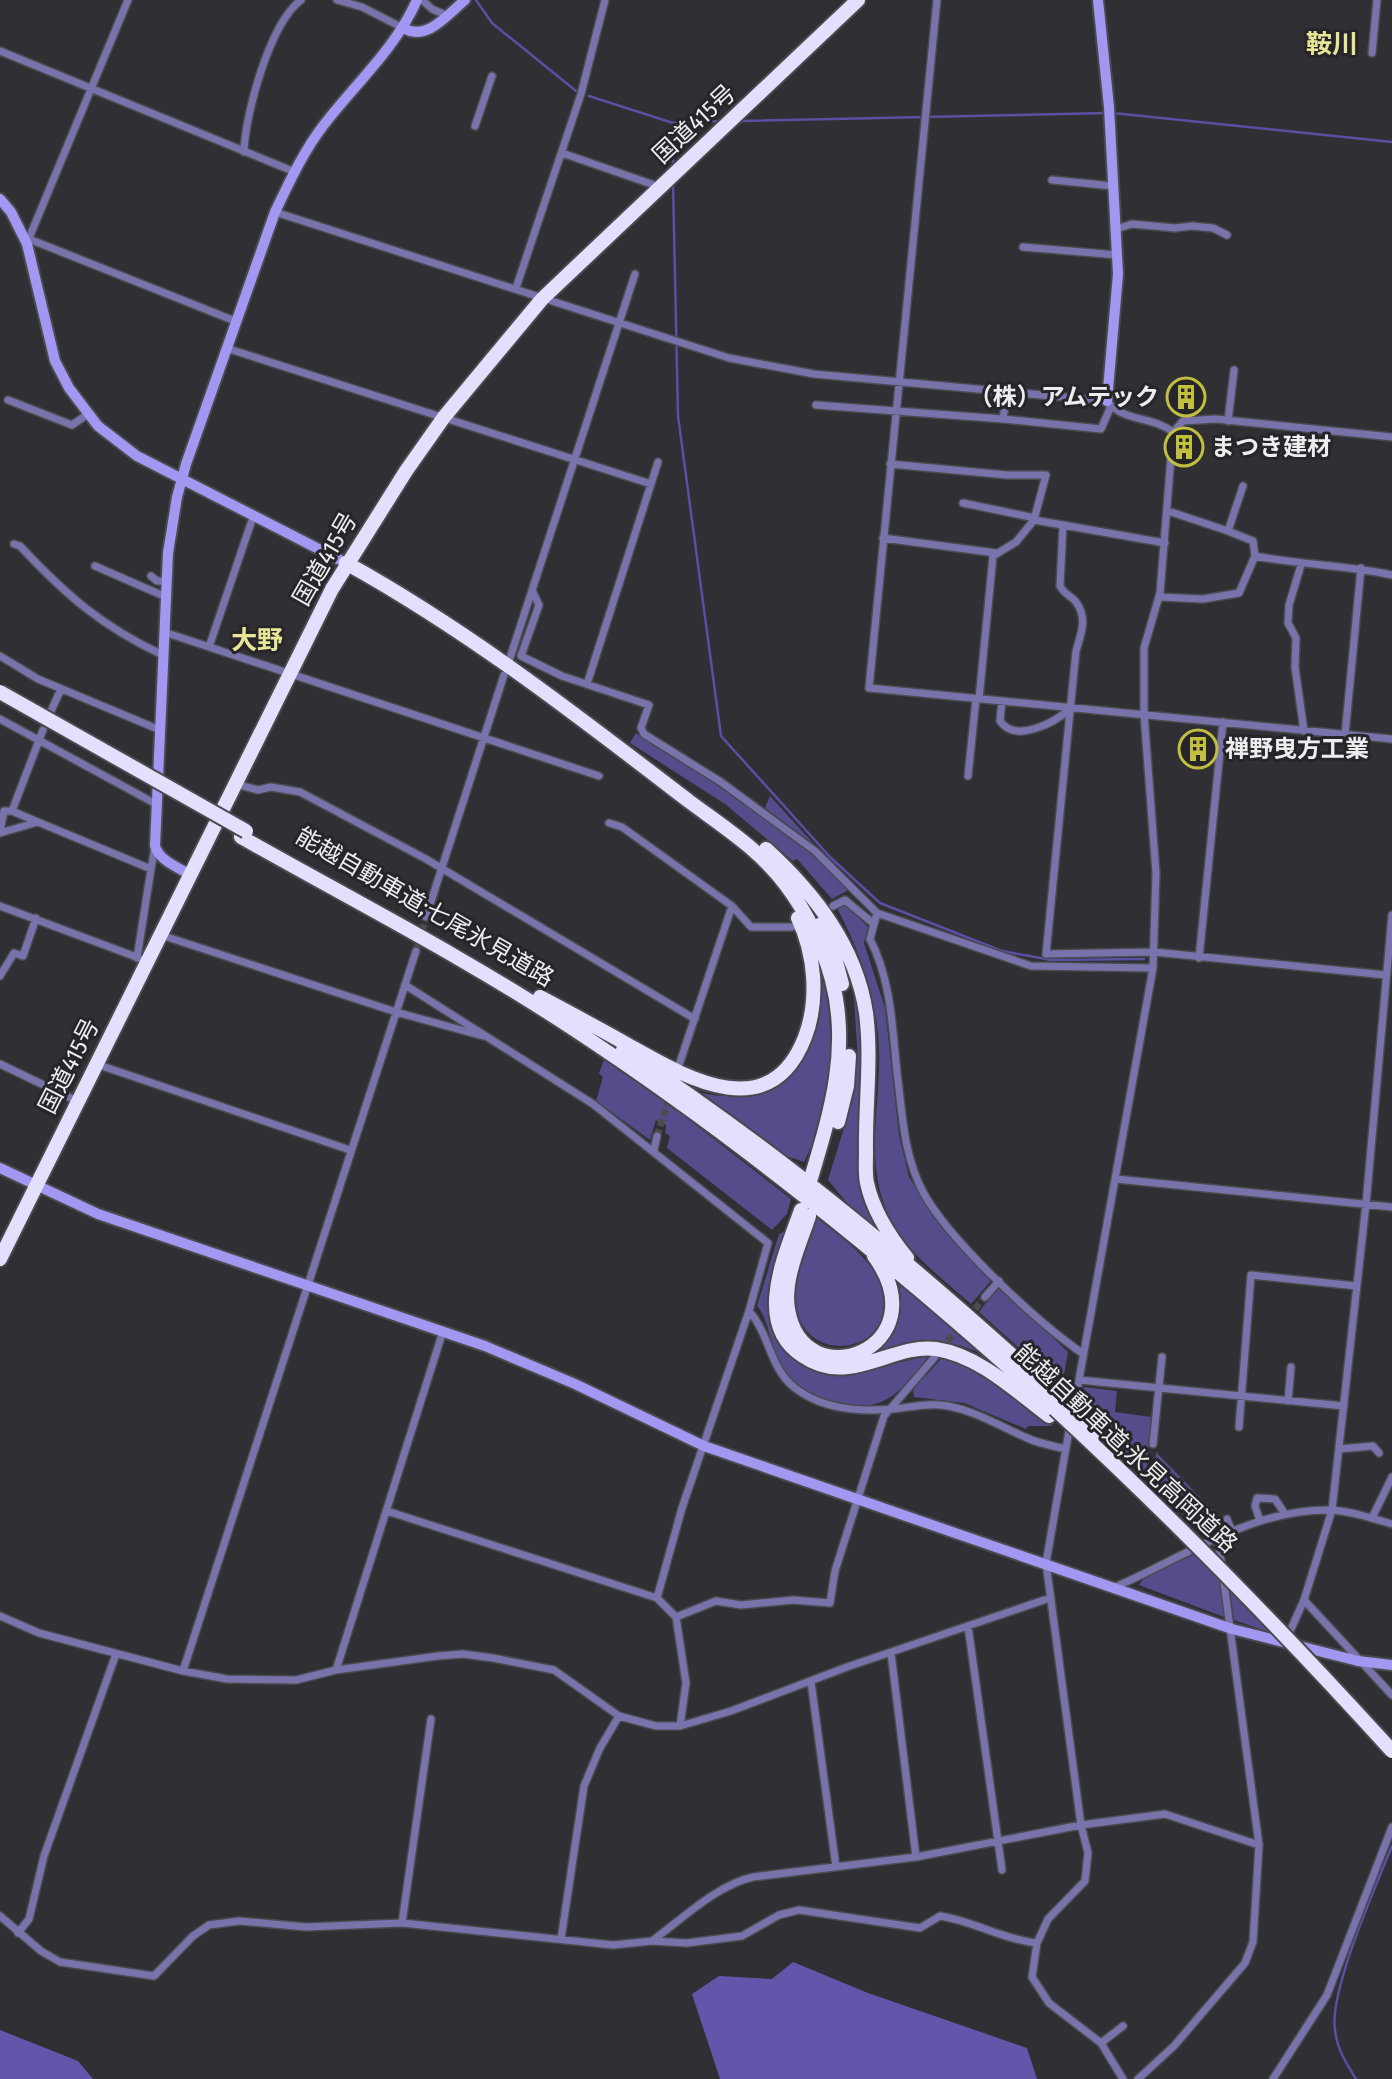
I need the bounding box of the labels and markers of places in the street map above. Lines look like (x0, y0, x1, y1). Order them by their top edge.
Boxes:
building icon: （株）アムテック (1165, 376, 1207, 418)
place label: （株）アムテック (969, 383, 1159, 411)
building icon: まつき建材 (1163, 426, 1205, 468)
place label: まつき建材 (1211, 433, 1331, 461)
building icon: 禅野曳方工業 (1177, 728, 1219, 770)
place label: 禅野曳方工業 (1225, 735, 1369, 763)

